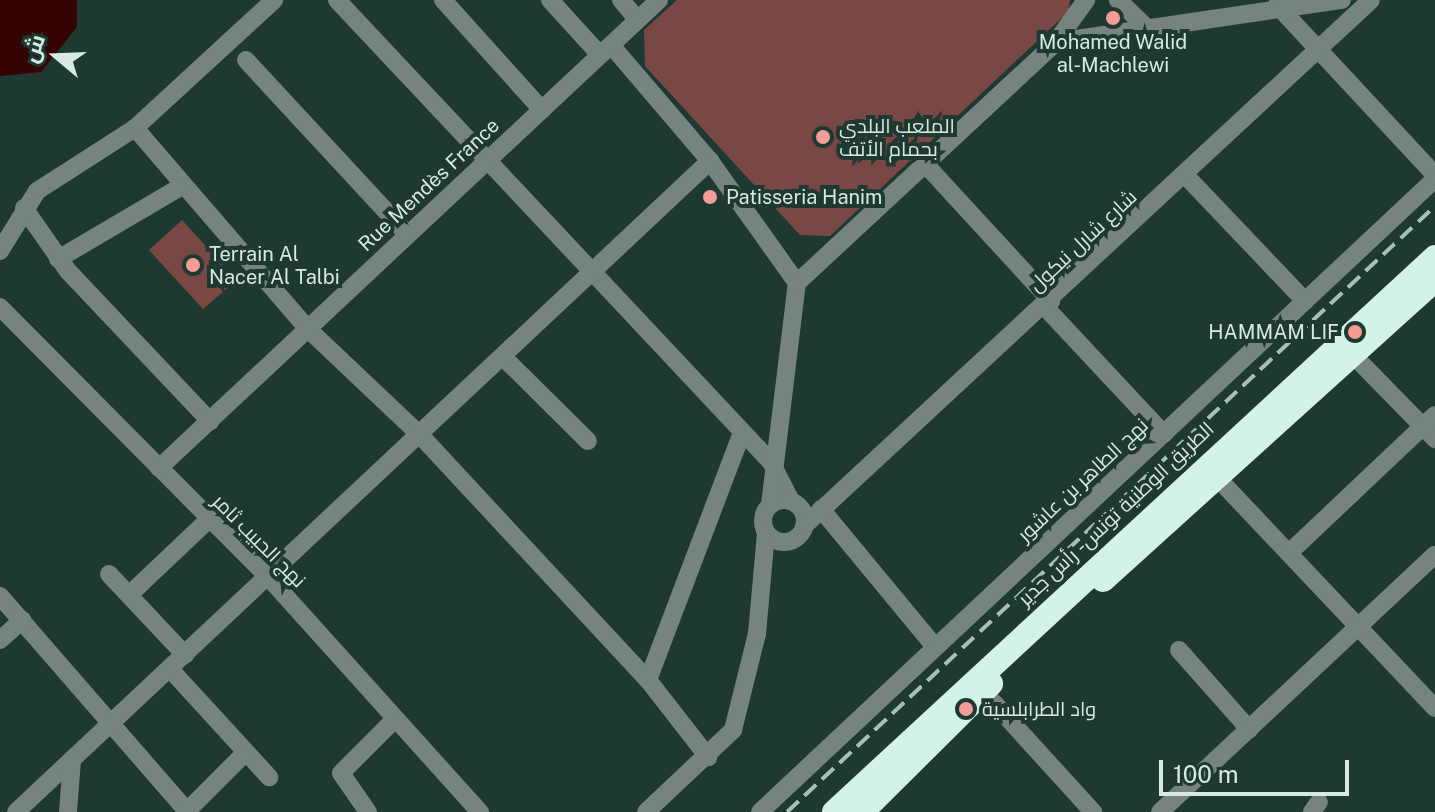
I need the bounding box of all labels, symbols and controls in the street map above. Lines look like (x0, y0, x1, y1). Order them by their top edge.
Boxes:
marker: Mohamed Walid al-Machlewi (1104, 9, 1122, 27)
north arrow (16, 16, 96, 96)
place label: Mohamed Walid al-Machlewi (1039, 30, 1187, 77)
text: ش (16, 31, 50, 66)
street label: Rue Mendès France (354, 114, 504, 256)
place label: الملعب البلدي بحمام الأتف (839, 114, 955, 161)
marker: الملعب البلدي بحمام الأتف (814, 128, 832, 146)
place label: Patisseria Hanim (726, 185, 882, 209)
street label: شارع شارل نيكول (1024, 185, 1142, 297)
marker: Patisseria Hanim (701, 188, 719, 206)
place label: Terrain Al Nacer Al Talbi (209, 242, 340, 289)
marker: Terrain Al Nacer Al Talbi (184, 256, 202, 274)
place label: HAMMAM LIF (1208, 320, 1339, 344)
marker: HAMMAM LIF (1346, 323, 1364, 341)
street label: نهج الطاهر بن عاشور (1013, 413, 1153, 547)
street label: الطريق الوطنية تونس - رأس جدير (1011, 415, 1221, 613)
street label: نهج الحبيب ثامر (207, 489, 311, 593)
place label: واد الطرابلسية (982, 697, 1096, 721)
marker: واد الطرابلسية (957, 700, 975, 718)
scale bar (1163, 744, 1353, 794)
text: 100 m (1173, 760, 1239, 788)

